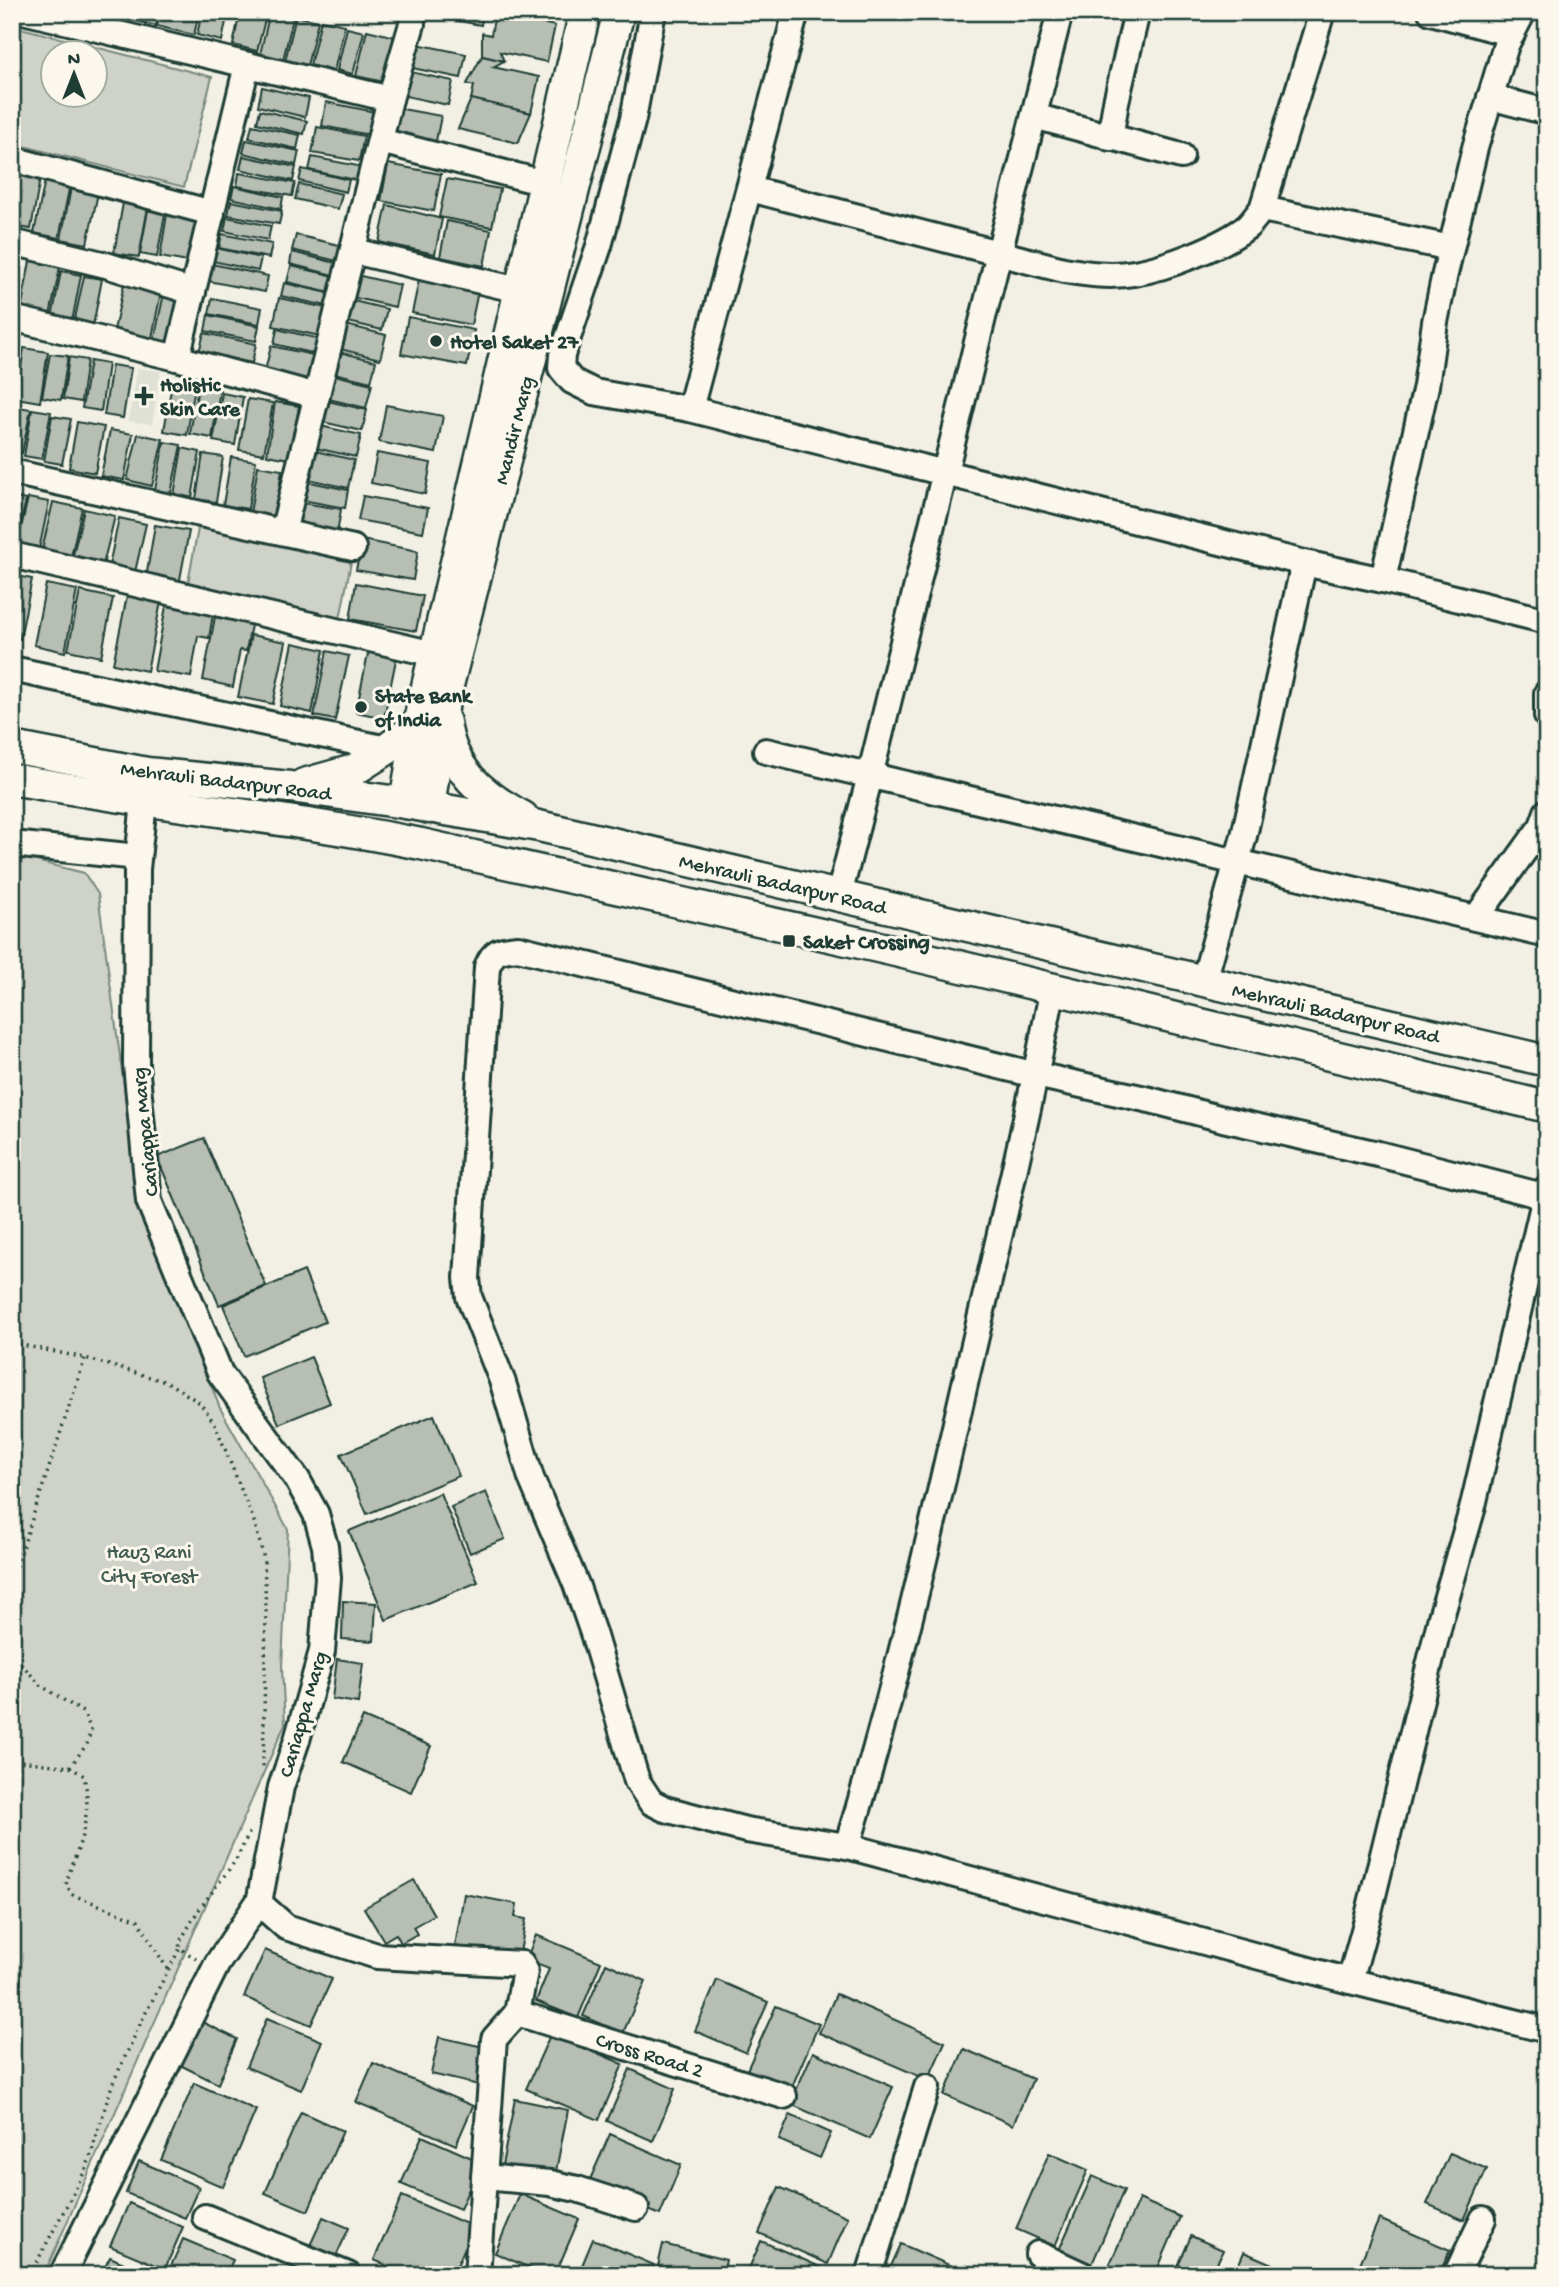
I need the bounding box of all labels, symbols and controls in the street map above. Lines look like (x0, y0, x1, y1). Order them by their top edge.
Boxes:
north arrow (38, 38, 108, 108)
text: N (68, 49, 80, 72)
place label: Hotel Saket 27 (450, 332, 579, 357)
marker: Hotel Saket 27 (428, 333, 444, 349)
street label: Mandir Marg (491, 374, 542, 488)
place label: Holistic Skin Care (160, 375, 241, 424)
marker: Holistic Skin Care (134, 386, 154, 406)
place label: State Bank of India (374, 686, 474, 735)
marker: State Bank of India (353, 699, 369, 715)
street label: Mehrauli Badarpur Road (119, 758, 334, 809)
street label: Mehrauli Badarpur Road (676, 850, 890, 923)
place label: Saket Crossing (803, 932, 930, 957)
marker: Saket Crossing (781, 933, 797, 949)
street label: Mehrauli Badarpur Road (1229, 979, 1443, 1052)
street label: Cariappa Marg (128, 1066, 167, 1197)
park label: Hauz Rani City Forest (101, 1542, 199, 1591)
street label: Cariappa Marg (275, 1649, 335, 1781)
street label: Cross Road 2 (592, 2029, 706, 2086)

